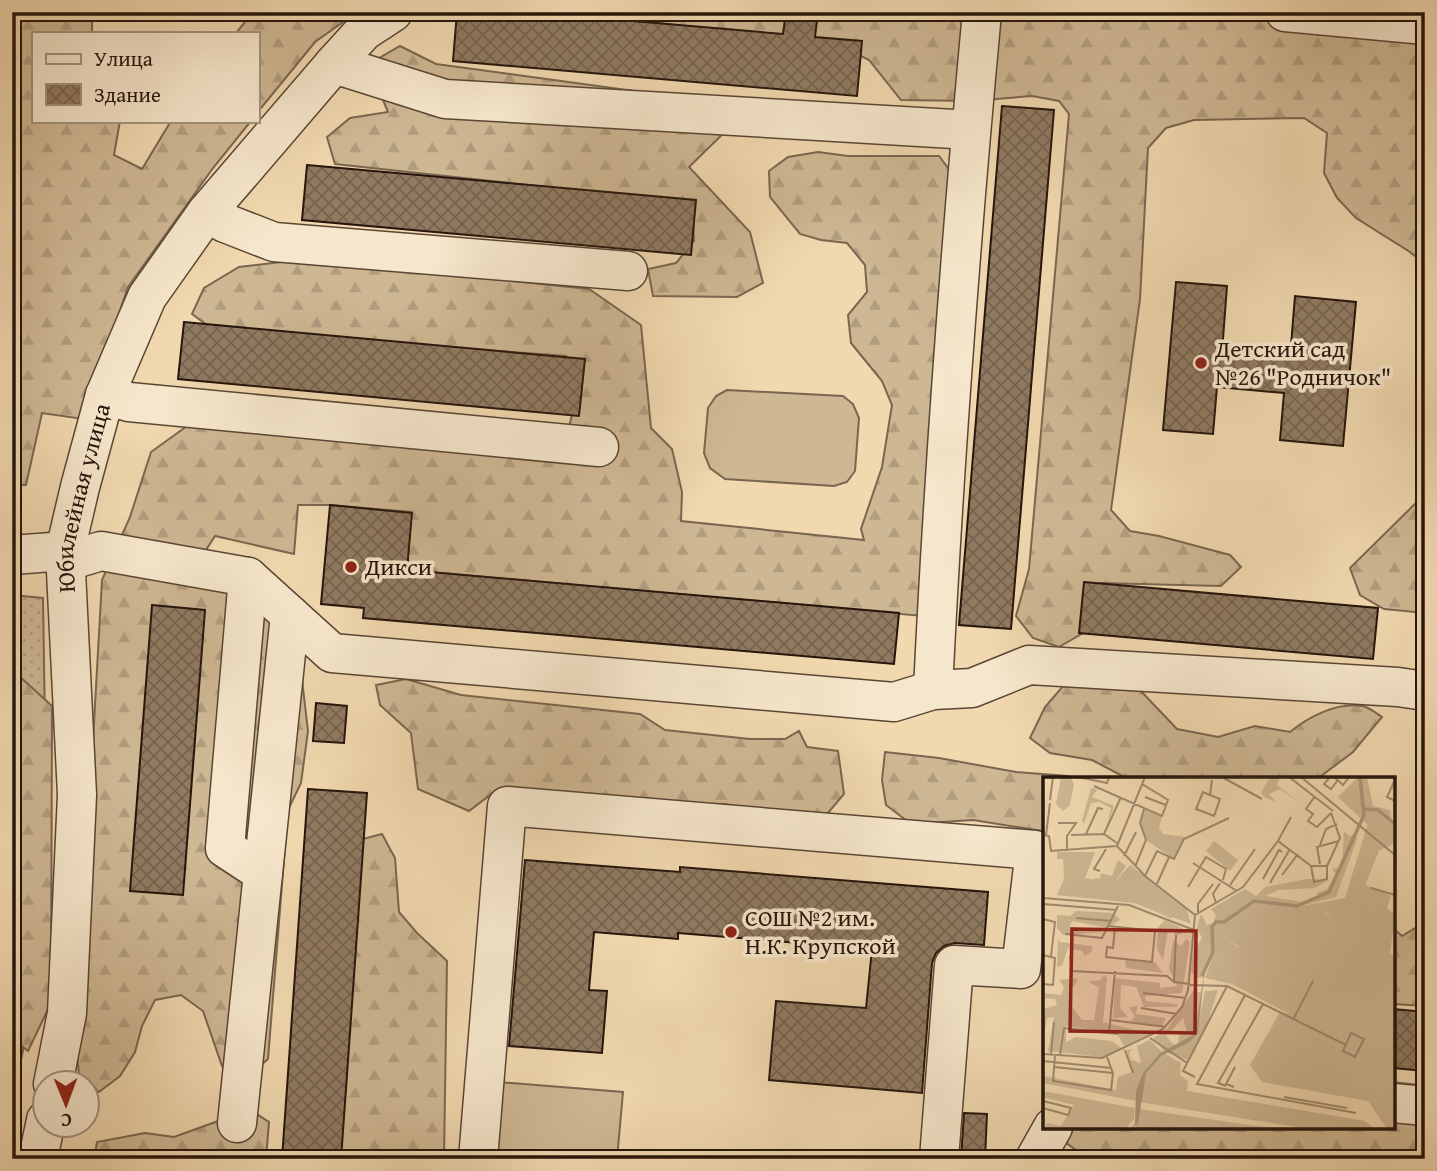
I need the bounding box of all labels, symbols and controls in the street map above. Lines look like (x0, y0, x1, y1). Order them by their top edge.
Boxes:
legend (32, 32, 259, 122)
text: Улица (94, 43, 153, 74)
text: Здание (94, 79, 161, 110)
place label: Детский сад №26 "Родничок" (1214, 331, 1391, 394)
marker: Детский сад №26 "Родничок" (1193, 355, 1209, 371)
street label: Юбилейная улица (47, 399, 119, 593)
place label: Дикси (364, 549, 432, 584)
marker: Дикси (343, 559, 359, 575)
inset map (1043, 777, 1395, 1129)
place label: СОШ №2 им. Н.К. Крупской (745, 900, 896, 963)
marker: СОШ №2 им. Н.К. Крупской (723, 924, 739, 940)
north arrow (32, 1070, 102, 1140)
text: С (60, 1107, 72, 1135)

